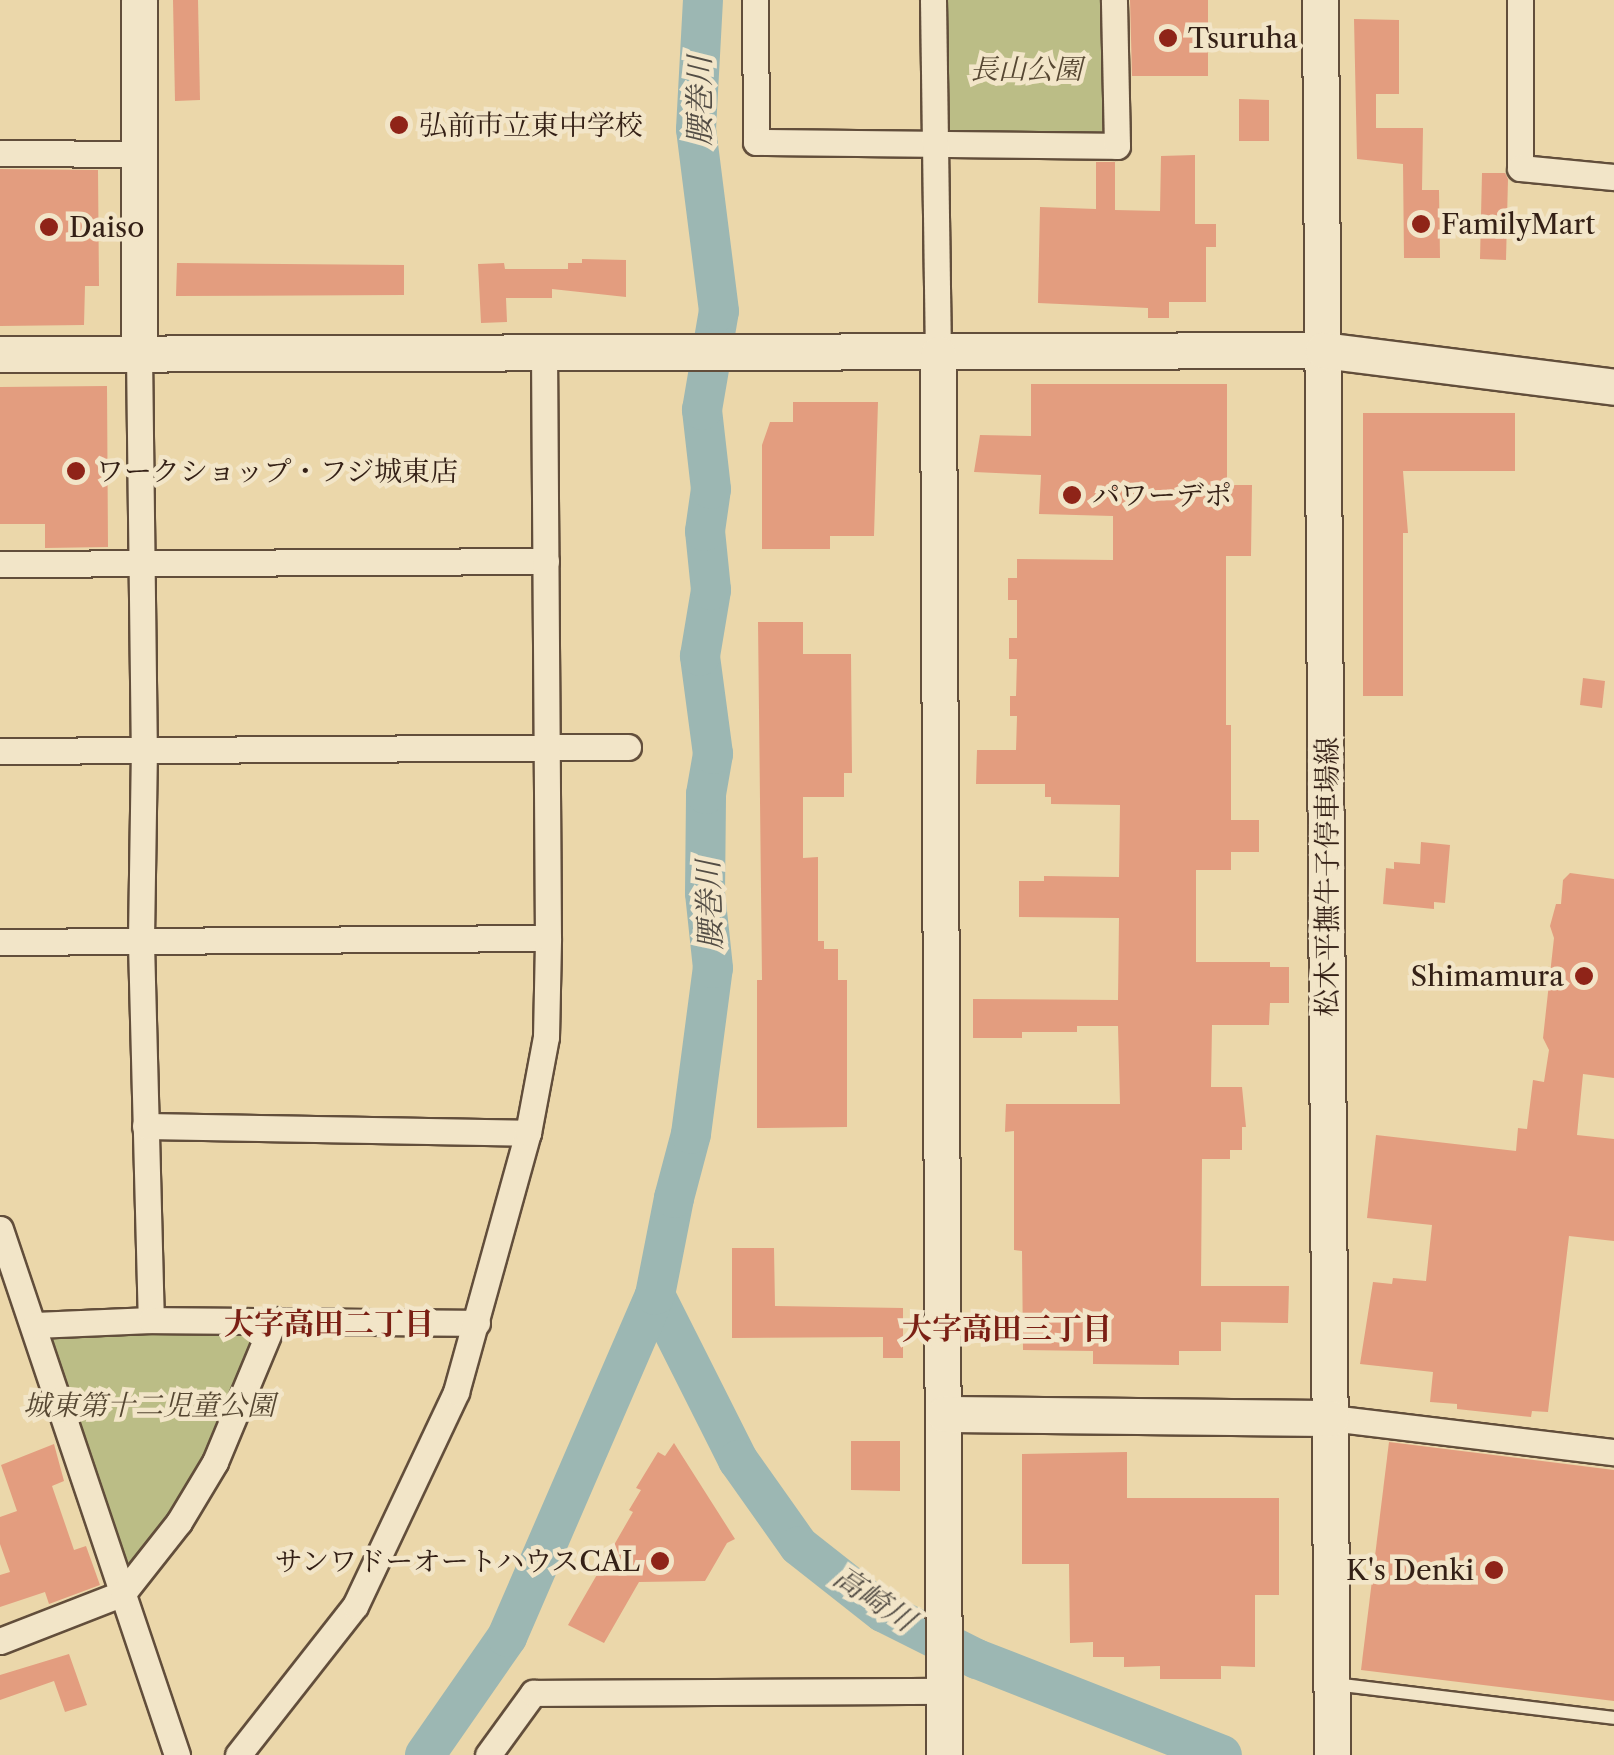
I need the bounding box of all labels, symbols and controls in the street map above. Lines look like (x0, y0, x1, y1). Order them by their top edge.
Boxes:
place label: Tsuruha (1188, 21, 1298, 55)
marker: Tsuruha (1157, 27, 1179, 49)
park label: 長山公園 (970, 52, 1082, 86)
water label: 腰巻川 (682, 56, 718, 146)
place label: 弘前市立東中学校 (419, 108, 643, 142)
marker: 弘前市立東中学校 (388, 114, 410, 136)
place label: FamilyMart (1441, 207, 1595, 241)
place label: Daiso (69, 210, 144, 244)
marker: FamilyMart (1410, 213, 1432, 235)
marker: Daiso (38, 216, 60, 238)
place label: ワークショップ・フジ城東店 (96, 454, 460, 488)
marker: ワークショップ・フジ城東店 (65, 460, 87, 482)
place label: パワーデポ (1092, 478, 1232, 512)
marker: パワーデポ (1061, 484, 1083, 506)
street label: 松木平撫牛子停車場線 (1310, 737, 1344, 1017)
water label: 腰巻川 (690, 859, 730, 951)
place label: Shimamura (1411, 959, 1564, 993)
marker: Shimamura (1573, 965, 1595, 987)
district label: 大字高田二丁目 (224, 1306, 434, 1342)
district label: 大字高田三丁目 (902, 1311, 1112, 1347)
park label: 城東第十二児童公園 (23, 1388, 275, 1422)
place label: サンワドーオートハウスCAL (271, 1544, 640, 1578)
marker: サンワドーオートハウスCAL (649, 1550, 671, 1572)
place label: K's Denki (1346, 1553, 1474, 1587)
water label: 高崎川 (827, 1559, 921, 1639)
marker: K's Denki (1483, 1559, 1505, 1581)

